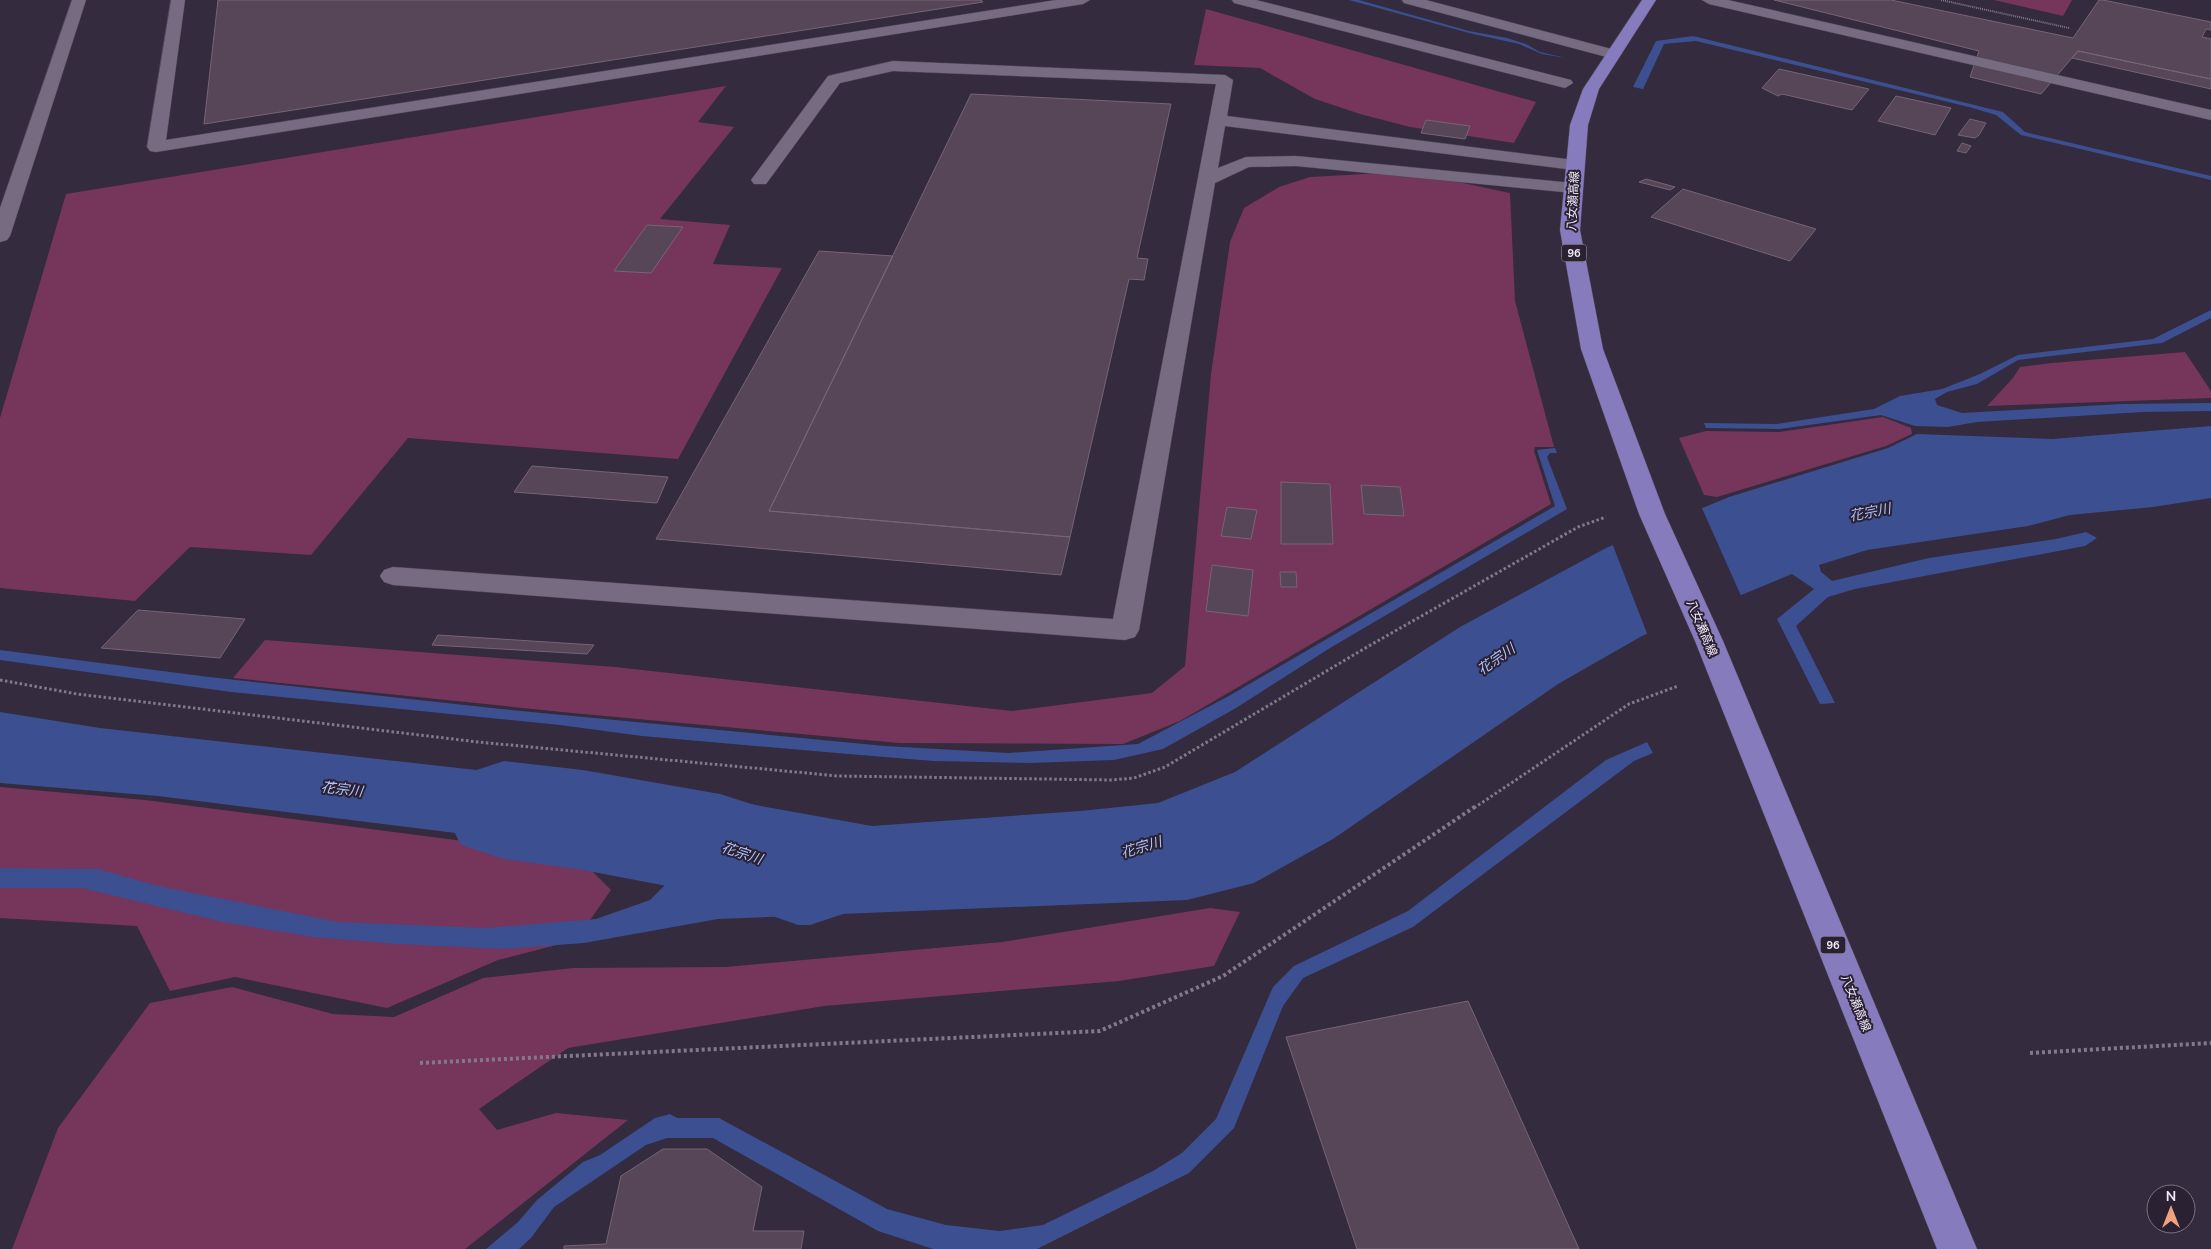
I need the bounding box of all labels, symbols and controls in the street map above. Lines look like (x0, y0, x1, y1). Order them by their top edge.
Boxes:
street label: 八女瀬高線 (1563, 171, 1583, 231)
road number: 96 (1562, 244, 1586, 262)
water label: 花宗川 (1848, 499, 1894, 526)
street label: 八女瀬高線 (1683, 597, 1721, 659)
water label: 花宗川 (1474, 638, 1521, 679)
water label: 花宗川 (320, 778, 366, 802)
water label: 花宗川 (1118, 832, 1166, 863)
water label: 花宗川 (719, 838, 767, 870)
road number: 96 (1820, 936, 1846, 954)
street label: 八女瀬高線 (1837, 972, 1875, 1034)
north arrow (2146, 1184, 2196, 1234)
text: N (2166, 1187, 2176, 1206)

